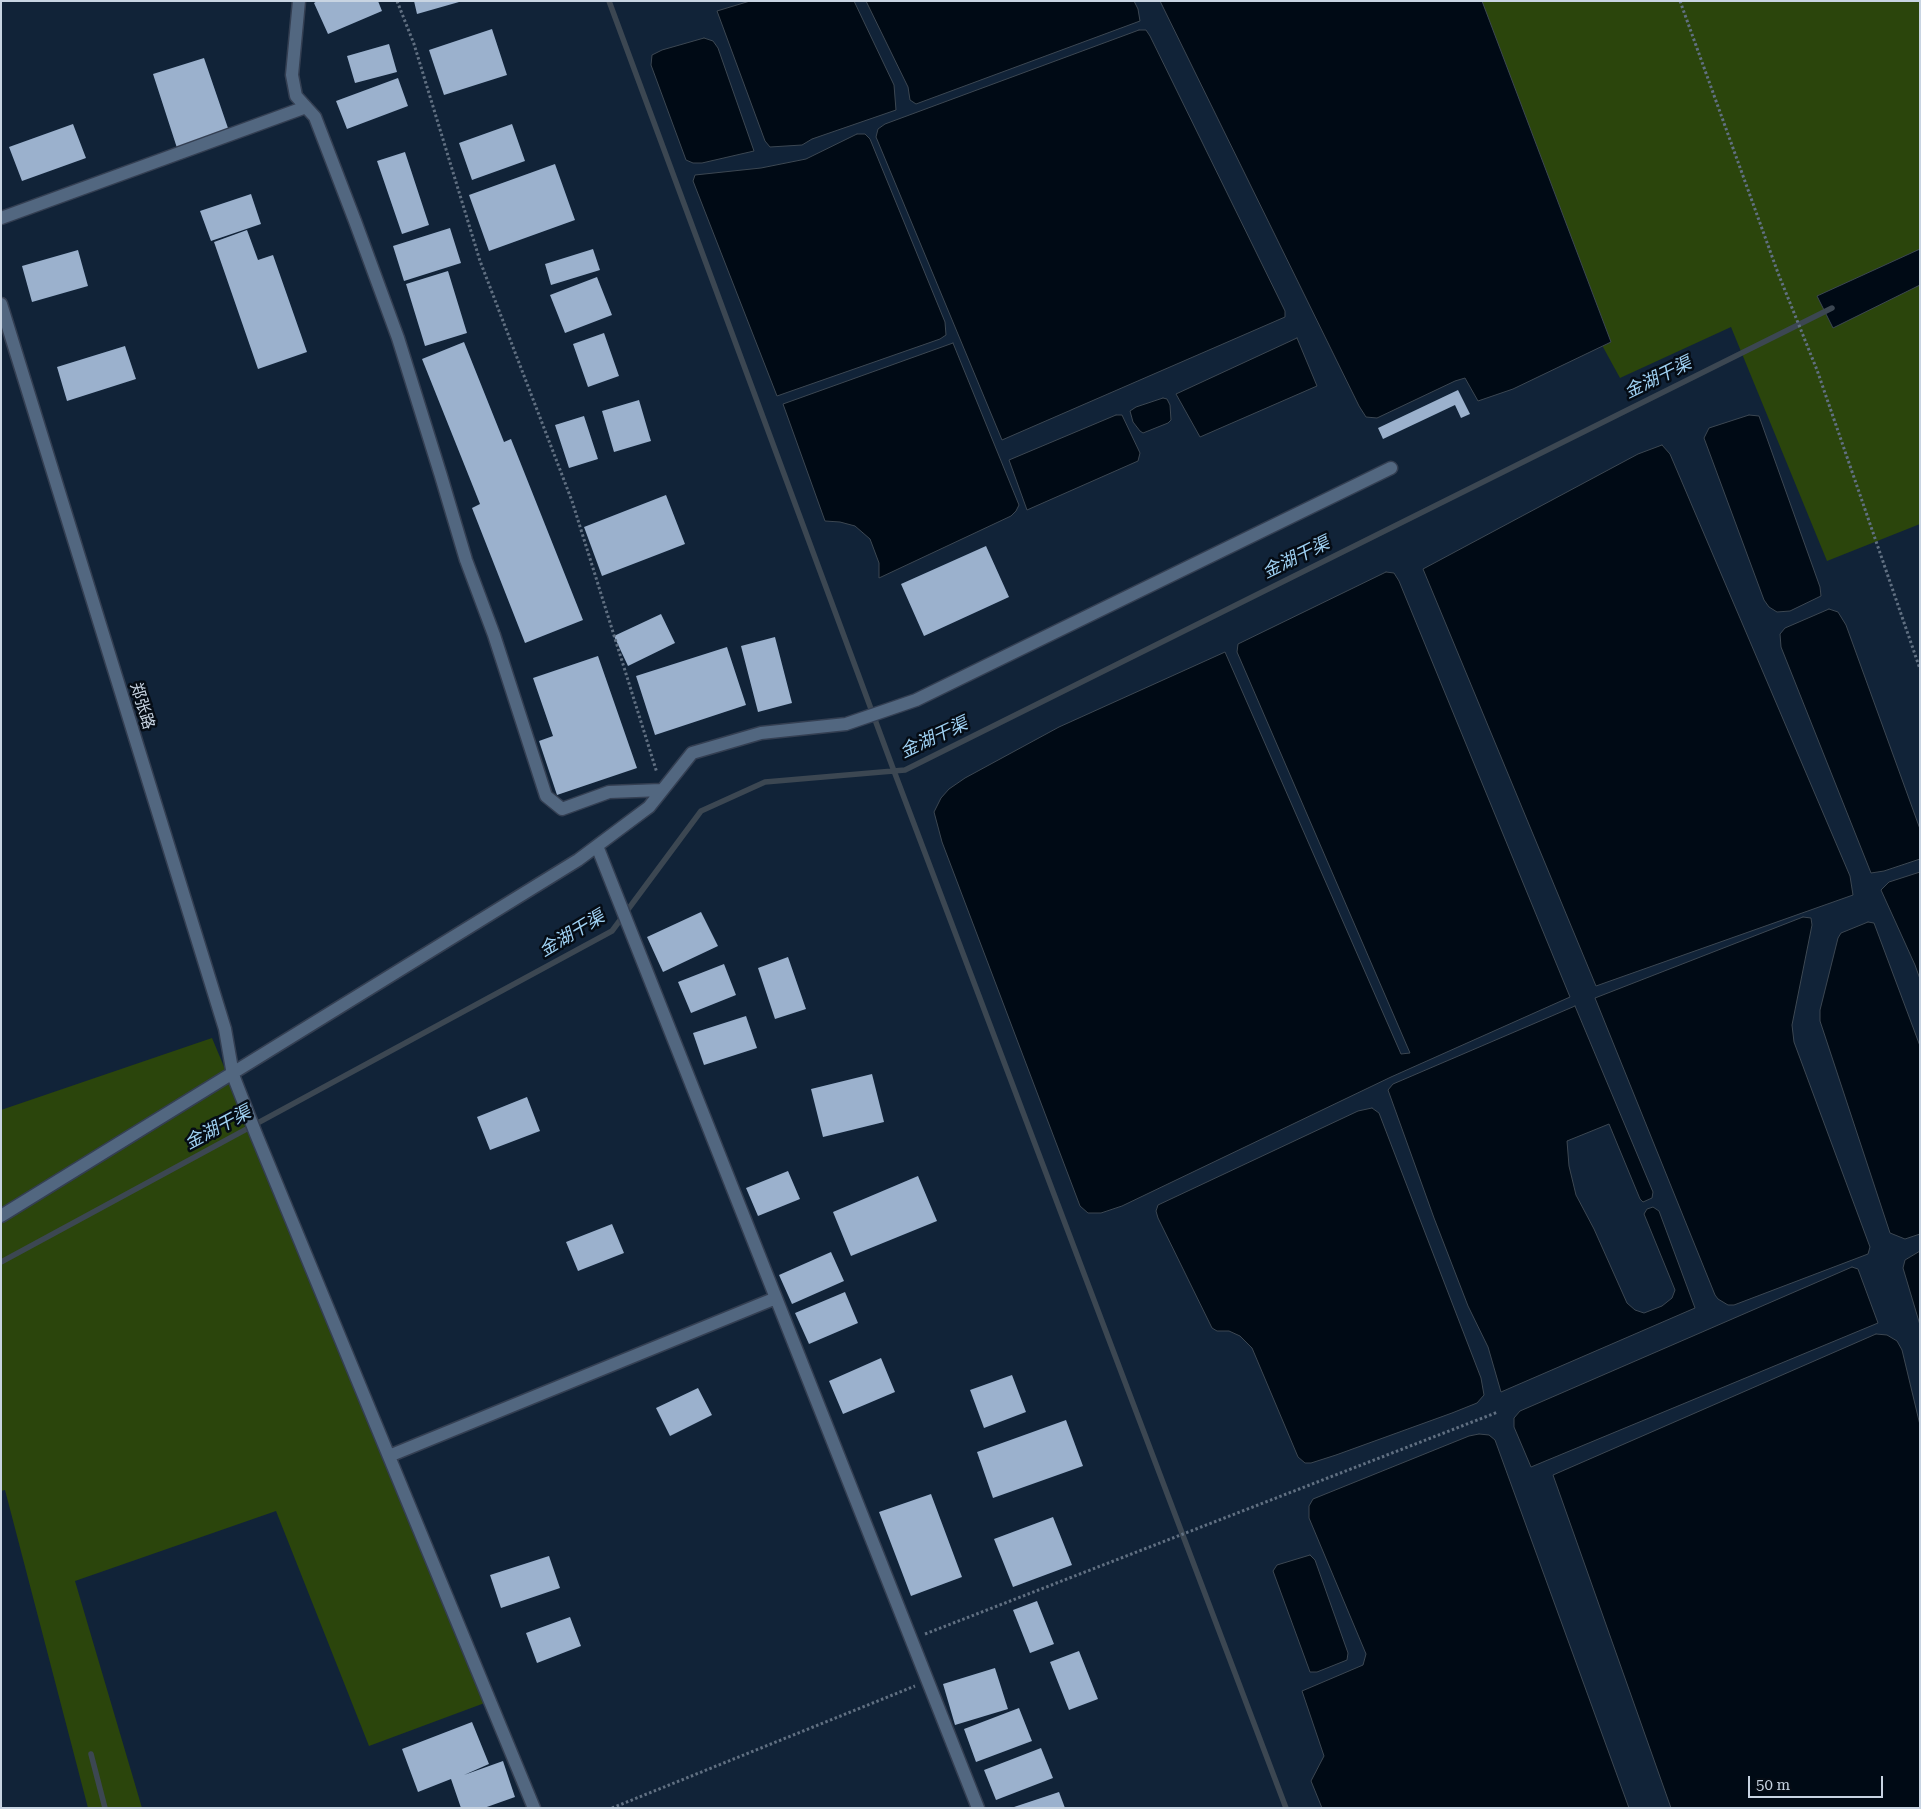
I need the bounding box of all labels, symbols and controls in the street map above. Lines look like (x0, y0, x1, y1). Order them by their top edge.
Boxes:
water label: 金湖干渠 (1621, 353, 1695, 403)
water label: 金湖干渠 (1259, 533, 1333, 583)
street label: 郑张路 (126, 680, 158, 732)
water label: 金湖干渠 (897, 713, 971, 763)
water label: 金湖干渠 (536, 906, 608, 962)
water label: 金湖干渠 (181, 1102, 255, 1154)
scale bar (1751, 1766, 1886, 1798)
text: 50 m (1756, 1776, 1790, 1794)

